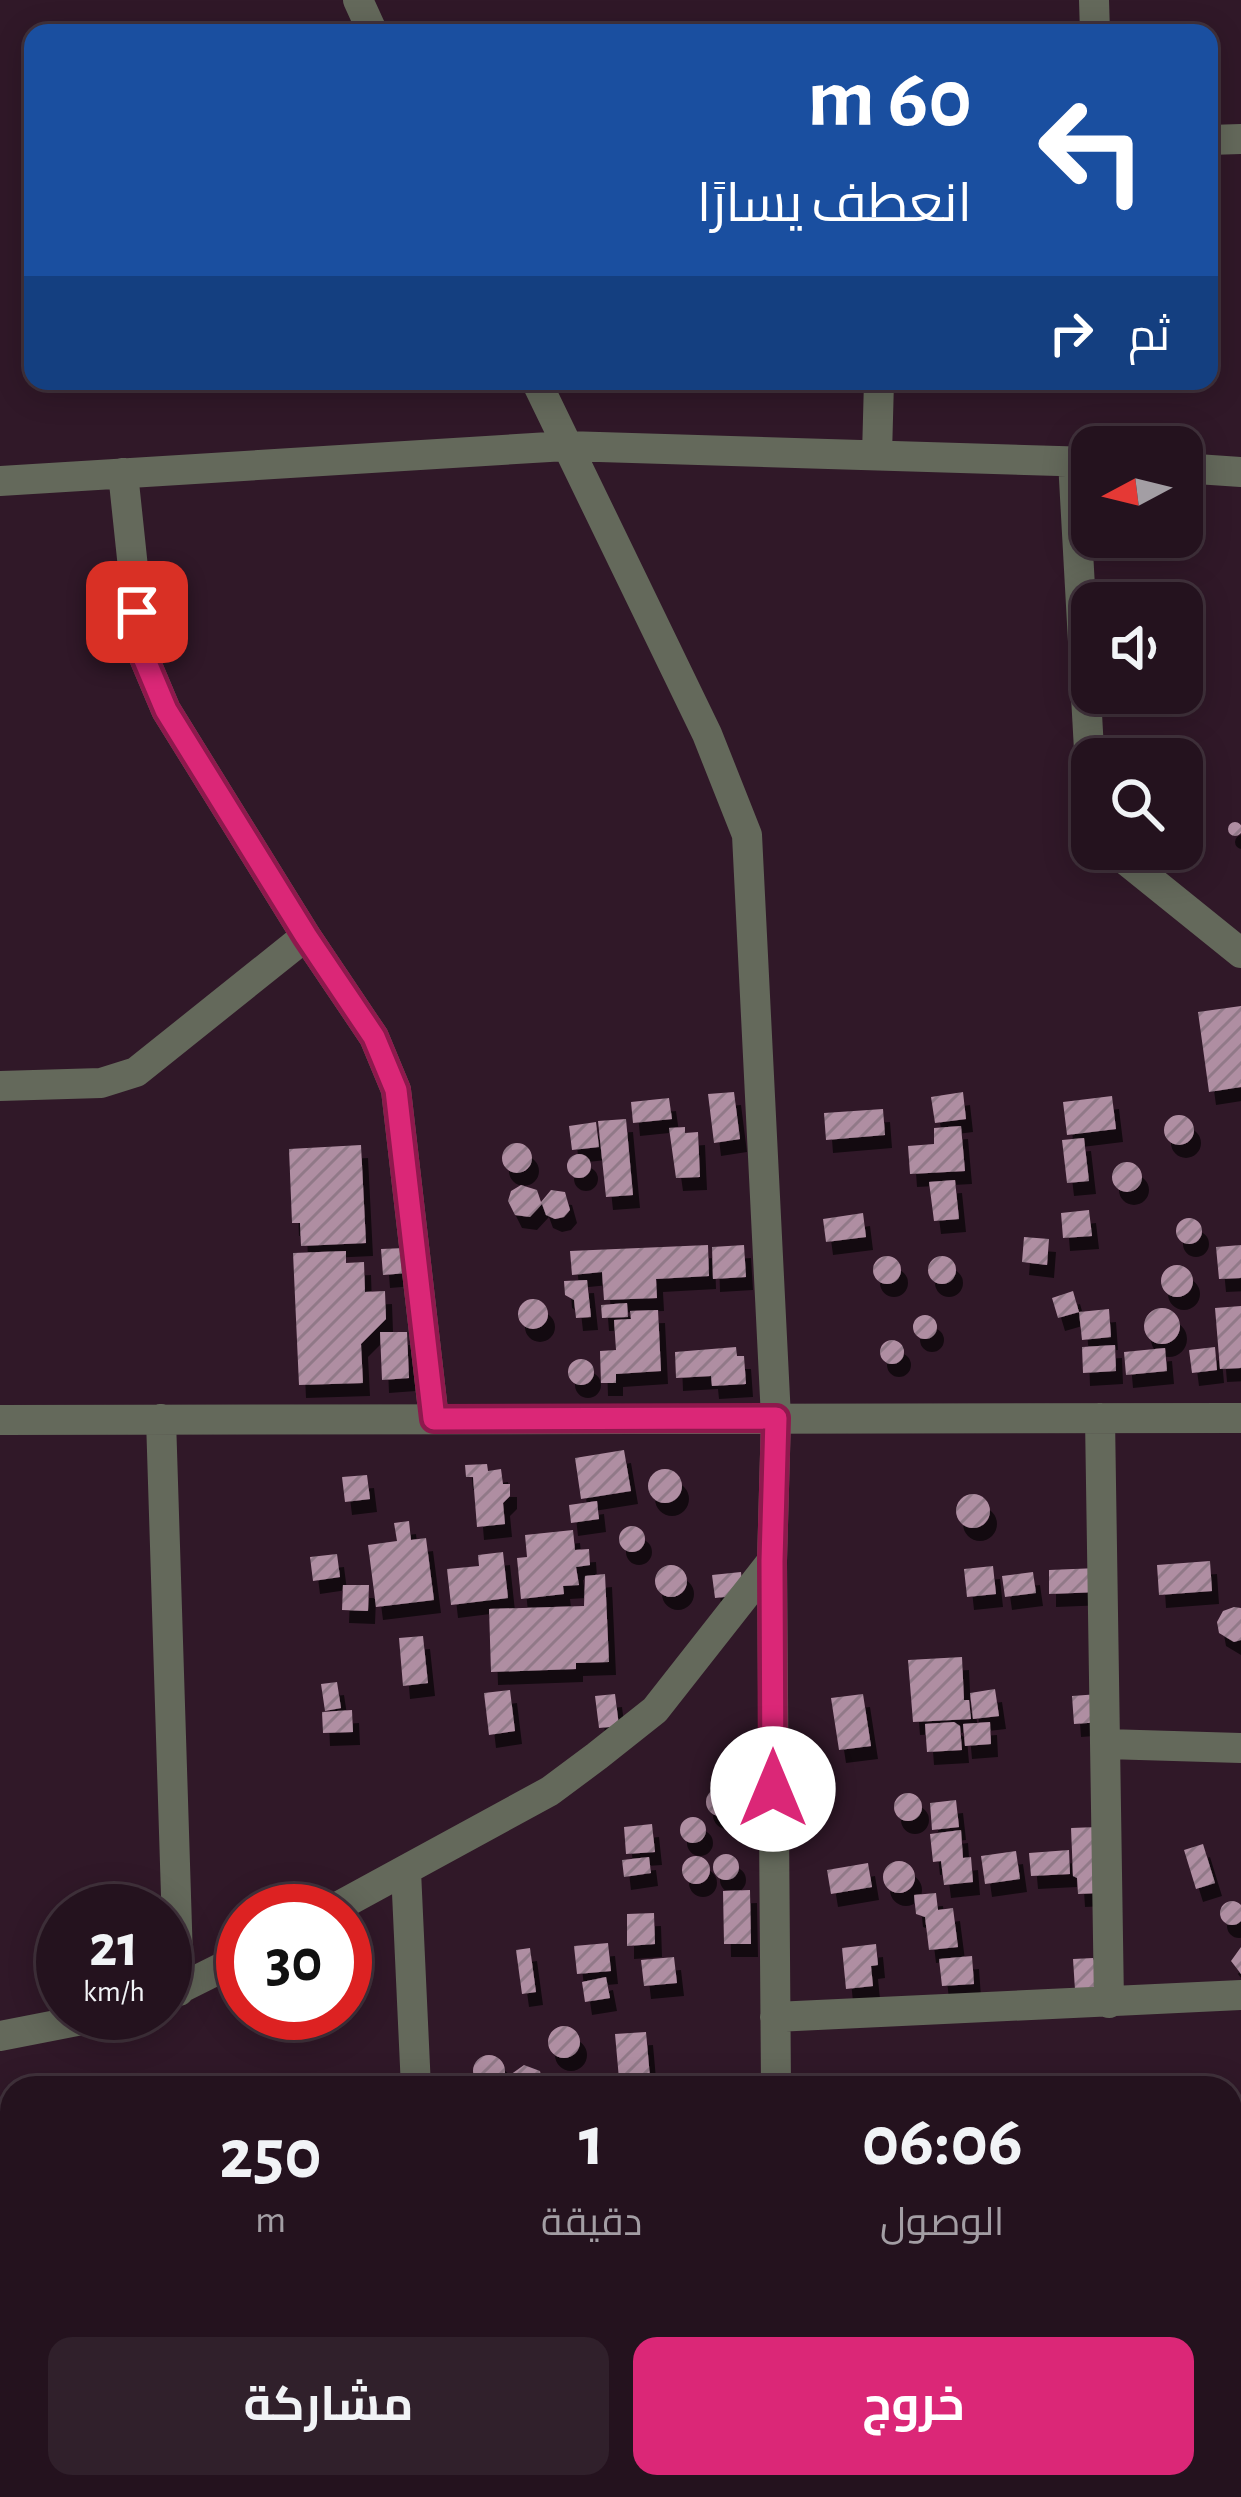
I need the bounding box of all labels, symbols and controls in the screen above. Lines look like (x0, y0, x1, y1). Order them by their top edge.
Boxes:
text: 60 m (807, 58, 972, 142)
icon: left (1014, 72, 1170, 228)
text: انعطف يسارًا (697, 178, 972, 232)
icon: right (1038, 300, 1104, 366)
text: ثم (1128, 314, 1170, 359)
north arrow (1071, 426, 1203, 558)
map controls (1071, 426, 1203, 870)
pin (86, 561, 188, 663)
icon: arrive (104, 579, 170, 645)
button: sound (1071, 582, 1203, 714)
button: search (1071, 738, 1203, 870)
position arrow (710, 1726, 836, 1852)
speed limit sign: 30 (216, 1884, 372, 2040)
text: 21 (89, 1917, 139, 1977)
text: km/h (83, 1977, 145, 2007)
text: 1 (579, 2106, 605, 2178)
text: 06:06 (862, 2106, 1023, 2178)
text: 250 (219, 2119, 322, 2191)
text: m (255, 2201, 286, 2240)
text: دقيقة (541, 2204, 642, 2243)
text: الوصول (880, 2204, 1004, 2243)
button: مشاركة (48, 2337, 609, 2475)
button: خروج (633, 2337, 1194, 2475)

